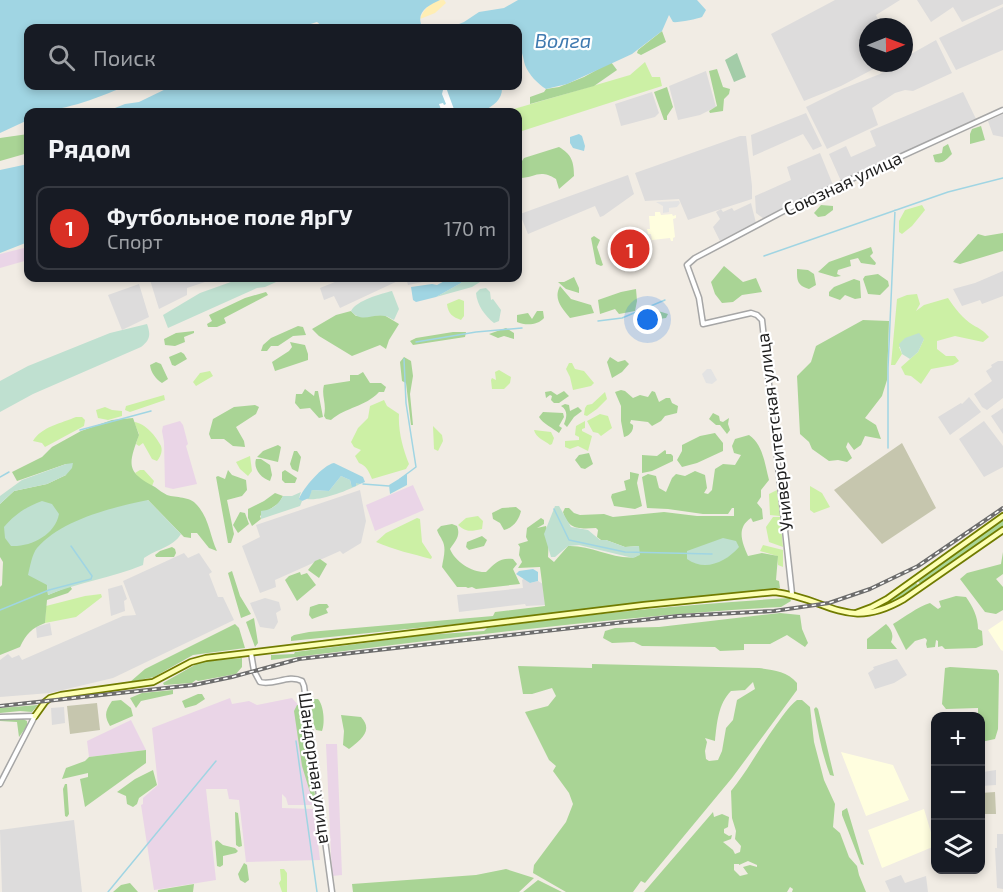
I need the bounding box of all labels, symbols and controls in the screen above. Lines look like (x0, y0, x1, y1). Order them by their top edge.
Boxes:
north arrow (859, 18, 913, 72)
search box (24, 24, 522, 90)
water label: Волга (535, 28, 591, 52)
icon: search (45, 41, 78, 74)
text: Поиск (93, 44, 156, 70)
text: Рядом (48, 132, 131, 163)
street label: Союзная улица (780, 146, 905, 220)
text: Футбольное поле ЯрГУ (107, 203, 352, 229)
text: 1 (65, 216, 74, 240)
text: 170 m (444, 216, 496, 240)
pin: 1 (610, 226, 650, 272)
text: Спорт (107, 229, 163, 253)
your location (633, 305, 662, 334)
street label: Университетская улица (751, 332, 797, 532)
street label: Шандорная улица (294, 691, 338, 845)
map controls (931, 712, 985, 874)
button: + (931, 712, 985, 766)
button: − (931, 766, 985, 820)
button: layers (931, 820, 985, 874)

